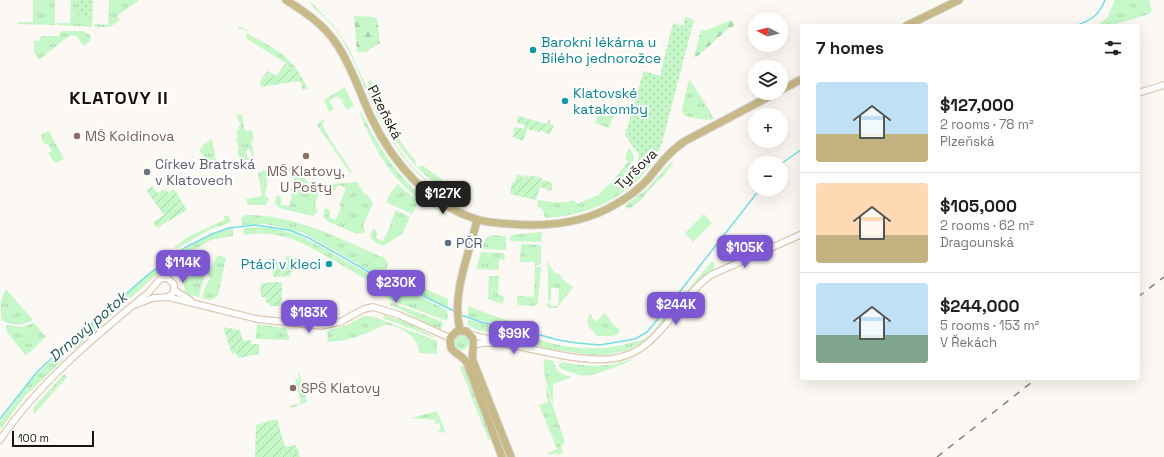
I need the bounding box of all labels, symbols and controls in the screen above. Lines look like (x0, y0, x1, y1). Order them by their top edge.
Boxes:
north arrow (748, 12, 788, 52)
map controls (748, 12, 788, 196)
place label: Barokní lékárna u Bílého jednorožce (541, 33, 661, 67)
text: 7 homes (816, 37, 884, 59)
icon: filters (1102, 37, 1124, 59)
marker: Barokní lékárna u Bílého jednorožce (528, 45, 538, 55)
button: layers (748, 60, 788, 100)
street label: Plzeňská (364, 82, 406, 142)
place label: Klatovské katakomby (573, 84, 648, 118)
district label: KLATOVY II (69, 86, 169, 109)
text: $127,000 (940, 94, 1014, 116)
marker: Klatovské katakomby (560, 96, 570, 106)
icon: home (848, 98, 896, 146)
button: + (748, 108, 788, 148)
text: 2 rooms · 78 m² (940, 116, 1034, 133)
place label: MŠ Koldinova (85, 127, 174, 145)
marker: MŠ Koldinova (72, 131, 82, 141)
text: Plzeňská (940, 133, 994, 150)
street label: Tyršova (611, 144, 661, 194)
marker: MŠ Klatovy, U Pošty (301, 151, 311, 161)
place label: Církev Bratrská v Klatovech (155, 155, 255, 189)
button: − (748, 156, 788, 196)
place label: MŠ Klatovy, U Pošty (267, 162, 345, 196)
marker: Církev Bratrská v Klatovech (142, 167, 152, 177)
pin: $127K (415, 181, 471, 215)
text: $127K (425, 185, 461, 202)
text: $105,000 (940, 195, 1017, 217)
icon: home (848, 199, 896, 247)
text: 2 rooms · 62 m² (940, 217, 1034, 234)
place label: PČR (456, 234, 482, 252)
text: Dragounská (940, 234, 1014, 251)
pin: $105K (717, 235, 773, 269)
marker: PČR (443, 238, 453, 248)
text: $105K (726, 239, 764, 256)
pin: $114K (155, 250, 211, 284)
text: $114K (165, 254, 201, 271)
place label: Ptáci v kleci (241, 255, 321, 273)
marker: Ptáci v kleci (324, 259, 334, 269)
pin: $230K (368, 270, 424, 304)
text: $230K (376, 274, 416, 291)
water label: Drnový potok (45, 286, 132, 366)
pin: $244K (648, 292, 704, 326)
text: $244,000 (940, 295, 1020, 317)
text: $244K (656, 296, 696, 313)
icon: home (848, 299, 896, 347)
pin: $183K (281, 300, 337, 334)
text: $183K (290, 304, 328, 321)
text: 5 rooms · 153 m² (940, 317, 1039, 334)
pin: $99K (490, 321, 538, 355)
text: $99K (498, 325, 530, 342)
text: V Řekách (940, 334, 997, 351)
place label: SPŠ Klatovy (301, 379, 380, 397)
marker: SPŠ Klatovy (288, 383, 298, 393)
scale bar (12, 429, 94, 448)
text: 100 m (18, 431, 49, 445)

